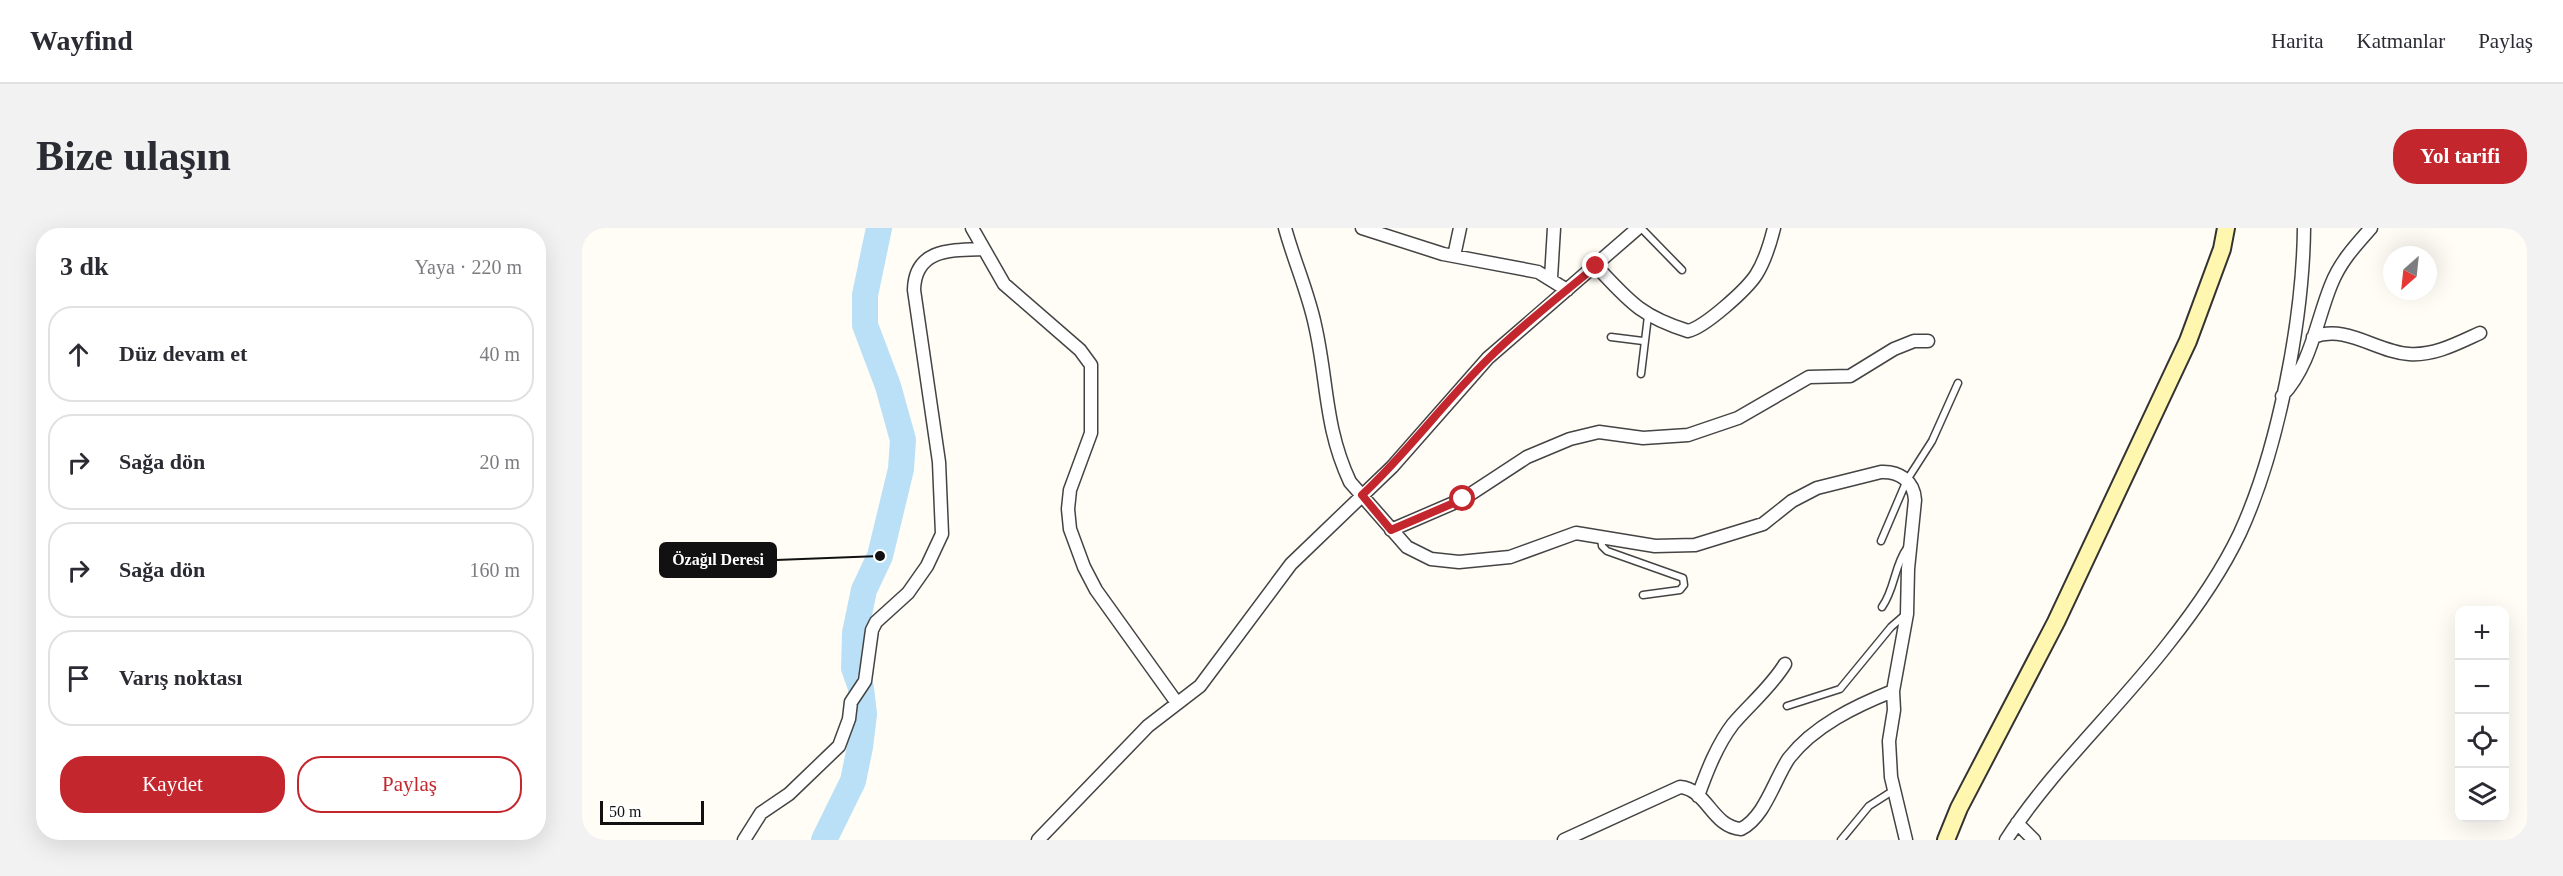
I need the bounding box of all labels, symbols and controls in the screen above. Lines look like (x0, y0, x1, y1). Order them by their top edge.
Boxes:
text: Wayfind (30, 25, 133, 56)
text: Harita (2271, 29, 2324, 53)
text: Katmanlar (2357, 29, 2445, 53)
text: Paylaş (2478, 29, 2533, 53)
button: Yol tarifi (2393, 129, 2527, 184)
text: Bize ulaşın (36, 133, 231, 179)
north arrow (2383, 246, 2437, 300)
text: 3 dk (60, 252, 108, 281)
route end (1582, 252, 1608, 278)
text: Yaya · 220 m (415, 256, 522, 278)
icon: ahead (62, 338, 95, 371)
text: Düz devam et (119, 341, 247, 366)
text: 40 m (479, 343, 520, 365)
icon: right (62, 446, 95, 479)
text: Sağa dön (119, 449, 205, 474)
text: 20 m (479, 451, 520, 473)
route start (1449, 485, 1475, 511)
callout: Özağıl Deresi (660, 543, 776, 577)
text: Özağıl Deresi (672, 551, 764, 569)
icon: right (62, 554, 95, 587)
text: Sağa dön (119, 557, 205, 582)
text: 160 m (469, 559, 520, 581)
map controls (2455, 606, 2509, 822)
button: + (2455, 606, 2509, 660)
button: − (2455, 660, 2509, 714)
icon: arrive (62, 662, 95, 695)
text: Varış noktası (119, 665, 242, 690)
button: locate (2455, 714, 2509, 768)
button: Kaydet (60, 756, 285, 813)
button: Paylaş (297, 756, 522, 813)
button: layers (2455, 768, 2509, 822)
scale bar (600, 798, 704, 826)
text: 50 m (609, 803, 641, 820)

